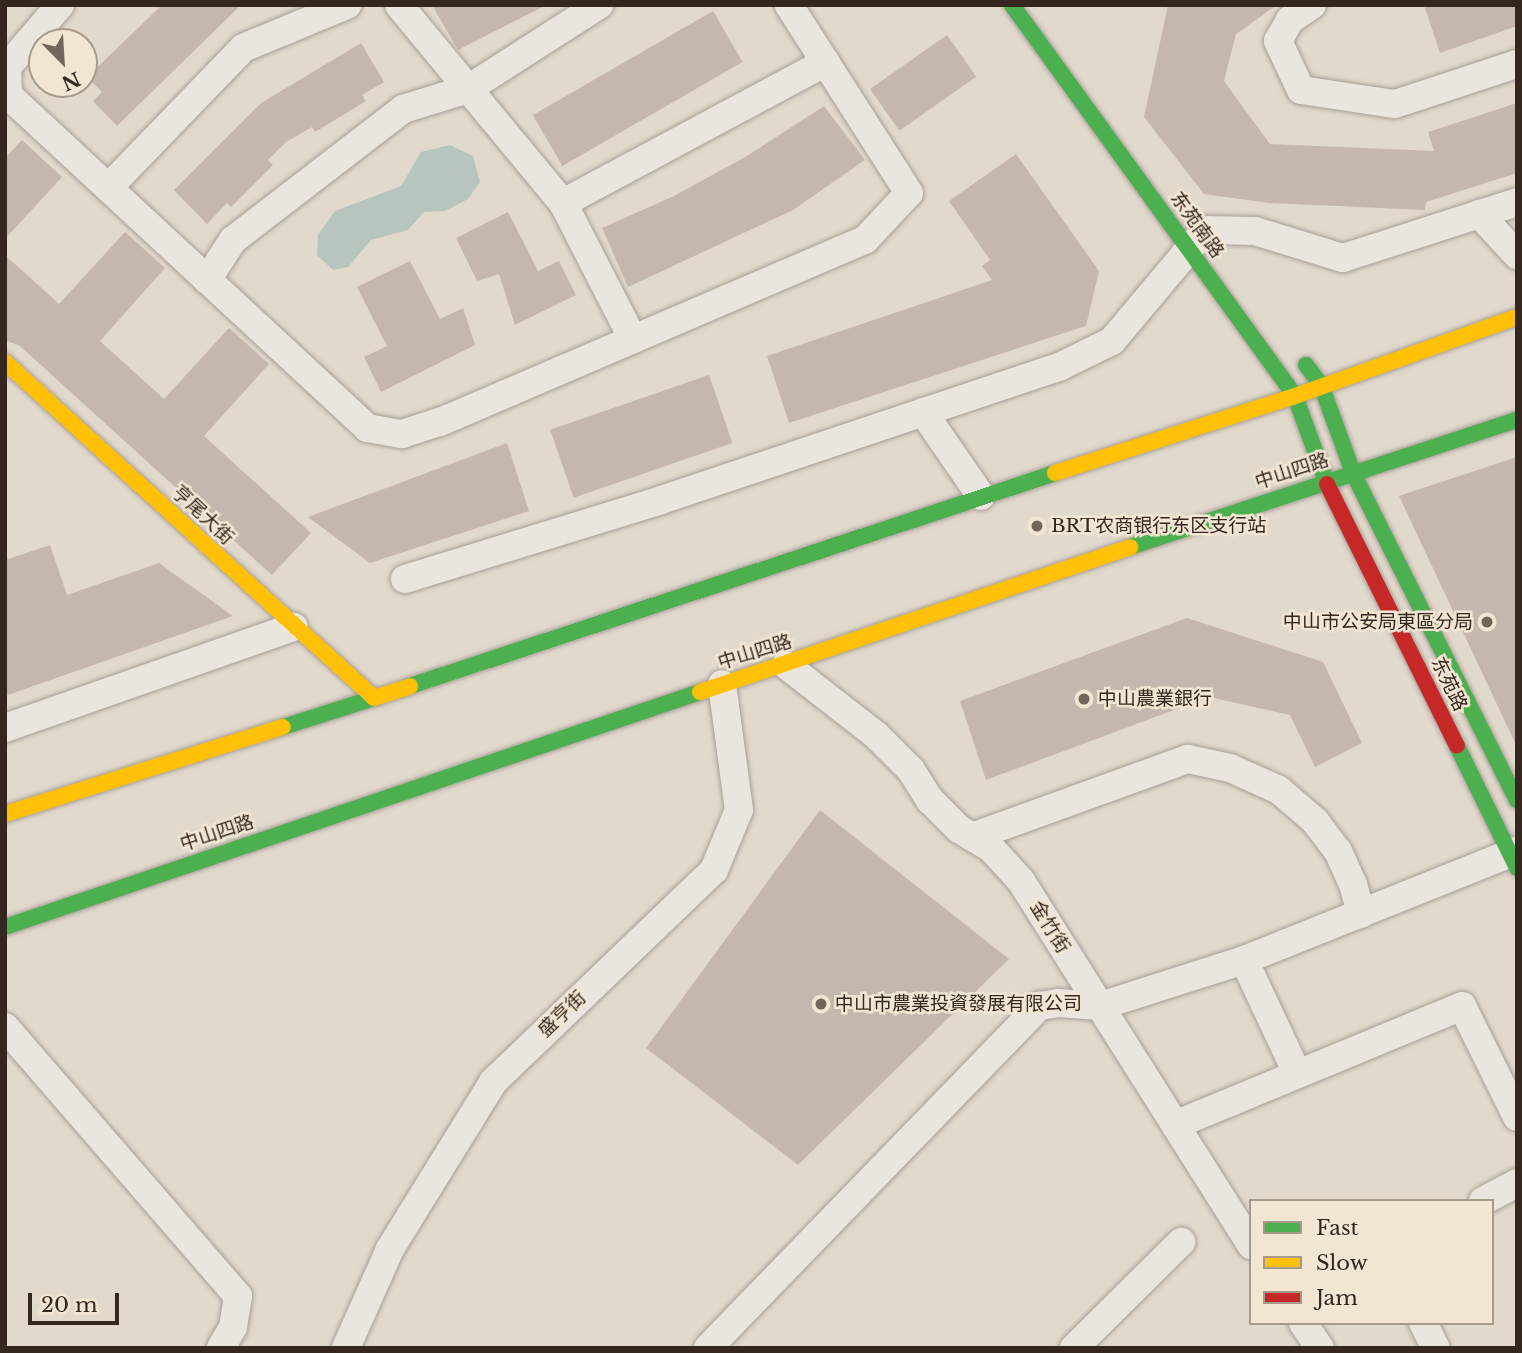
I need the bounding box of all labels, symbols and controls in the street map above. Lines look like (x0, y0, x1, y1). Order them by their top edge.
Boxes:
north arrow (28, 28, 98, 98)
text: N (58, 67, 84, 95)
street label: 东苑南路 (1165, 188, 1229, 262)
street label: 中山四路 (1252, 448, 1332, 494)
street label: 亨尾大街 (167, 481, 239, 549)
place label: BRT农商银行东区支行站 (1051, 515, 1266, 537)
marker: BRT农商银行东区支行站 (1029, 518, 1045, 534)
place label: 中山市公安局東區分局 (1283, 611, 1473, 633)
marker: 中山市公安局東區分局 (1479, 614, 1495, 630)
street label: 中山四路 (715, 630, 795, 674)
street label: 东苑路 (1426, 653, 1472, 715)
place label: 中山農業銀行 (1098, 688, 1212, 710)
marker: 中山農業銀行 (1076, 691, 1092, 707)
street label: 中山四路 (177, 810, 257, 856)
street label: 金竹街 (1025, 897, 1075, 957)
street label: 盛亨街 (534, 986, 590, 1042)
place label: 中山市農業投資發展有限公司 (835, 993, 1082, 1015)
marker: 中山市農業投資發展有限公司 (813, 996, 829, 1012)
legend (1249, 1199, 1494, 1325)
text: Fast (1316, 1215, 1358, 1241)
text: Slow (1316, 1250, 1368, 1276)
scale bar (32, 1280, 122, 1324)
text: Jam (1316, 1285, 1358, 1311)
text: 20 m (41, 1292, 98, 1318)

